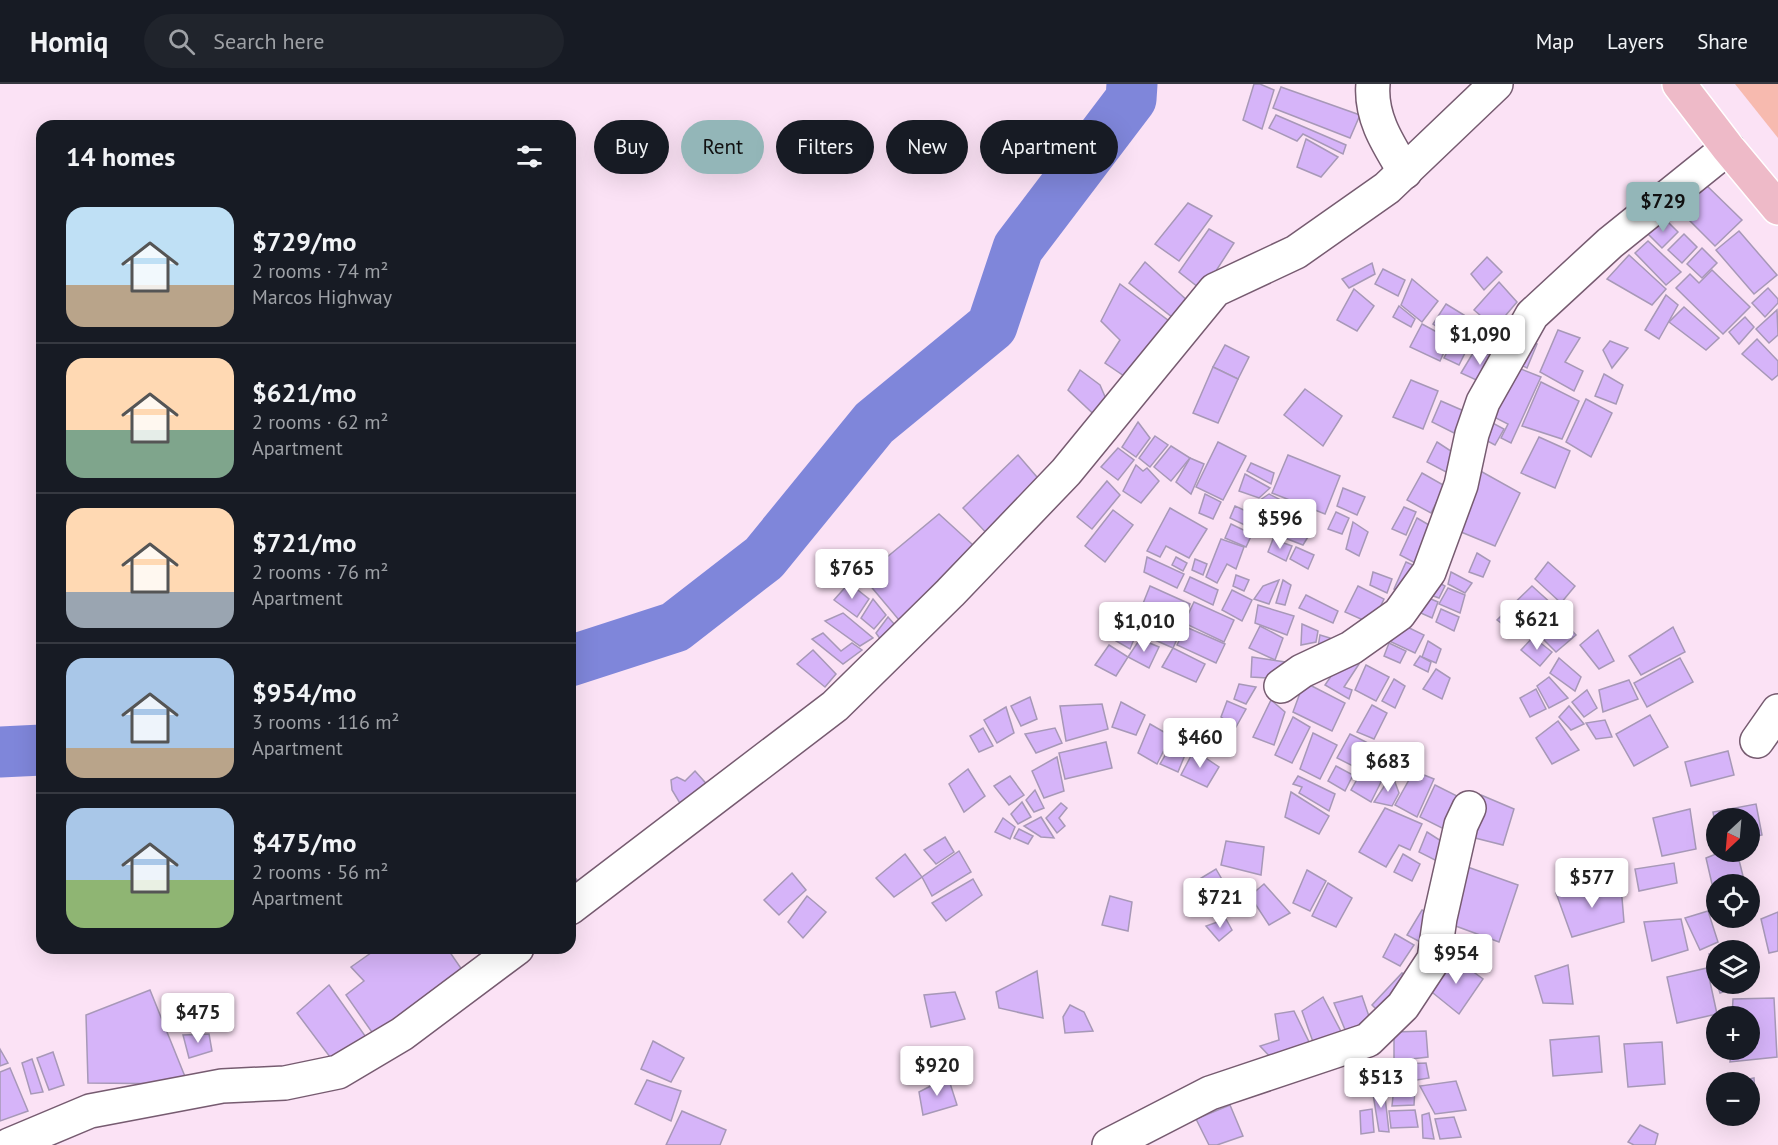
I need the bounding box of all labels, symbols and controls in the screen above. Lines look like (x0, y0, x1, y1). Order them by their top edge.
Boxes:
search box (144, 14, 564, 68)
text: Homiq (30, 23, 108, 60)
icon: search (165, 25, 198, 58)
text: Search here (213, 27, 324, 55)
text: Map (1536, 28, 1574, 55)
text: Layers (1607, 28, 1664, 55)
text: Share (1697, 28, 1748, 55)
chip: Buy (594, 120, 669, 174)
chip: Rent (681, 120, 764, 174)
chip: Filters (776, 120, 874, 174)
chip: New (886, 120, 968, 174)
chip: Apartment (980, 120, 1118, 174)
text: 14 homes (66, 140, 175, 173)
icon: filters (513, 140, 546, 173)
pin: $729 (1627, 182, 1699, 233)
text: $729 (1640, 188, 1686, 214)
text: $729/mo (252, 225, 356, 258)
icon: home (114, 231, 186, 303)
text: 2 rooms · 74 m² (252, 258, 388, 284)
text: Marcos Highway (252, 284, 392, 310)
pin: $1,090 (1431, 315, 1529, 366)
text: $1,090 (1449, 321, 1511, 347)
text: $621/mo (252, 376, 356, 409)
icon: home (114, 382, 186, 454)
text: 2 rooms · 62 m² (252, 409, 388, 435)
text: Apartment (252, 435, 343, 461)
pin: $596 (1244, 499, 1316, 550)
text: $596 (1257, 505, 1303, 531)
text: $721/mo (252, 526, 356, 559)
icon: home (114, 532, 186, 604)
pin: $765 (816, 549, 888, 600)
text: $765 (829, 555, 875, 581)
text: 2 rooms · 76 m² (252, 559, 388, 585)
text: Apartment (252, 585, 343, 611)
pin: $621 (1501, 600, 1573, 651)
pin: $1,010 (1095, 602, 1193, 653)
text: $621 (1514, 606, 1560, 632)
text: $1,010 (1113, 608, 1175, 634)
text: $954/mo (252, 676, 356, 709)
icon: home (114, 682, 186, 754)
text: 3 rooms · 116 m² (252, 709, 399, 735)
pin: $460 (1164, 718, 1236, 769)
text: $460 (1177, 724, 1223, 750)
text: Apartment (252, 735, 343, 761)
pin: $683 (1352, 742, 1424, 793)
text: $683 (1365, 748, 1411, 774)
north arrow (1706, 808, 1760, 862)
map controls (1706, 808, 1760, 1126)
text: $475/mo (252, 826, 356, 859)
icon: home (114, 832, 186, 904)
pin: $577 (1556, 858, 1628, 909)
text: 2 rooms · 56 m² (252, 859, 388, 885)
text: $577 (1569, 864, 1615, 890)
button: locate (1706, 874, 1760, 928)
pin: $721 (1184, 878, 1256, 929)
text: $721 (1197, 884, 1243, 910)
text: Apartment (252, 885, 343, 911)
pin: $954 (1420, 934, 1492, 985)
text: $954 (1433, 940, 1479, 966)
button: layers (1706, 940, 1760, 994)
pin: $475 (162, 993, 234, 1044)
text: $475 (175, 999, 221, 1025)
button: + (1706, 1006, 1760, 1060)
pin: $920 (901, 1046, 973, 1097)
text: $920 (914, 1052, 960, 1078)
pin: $513 (1345, 1058, 1417, 1109)
text: $513 (1358, 1064, 1404, 1090)
button: − (1706, 1072, 1760, 1126)

